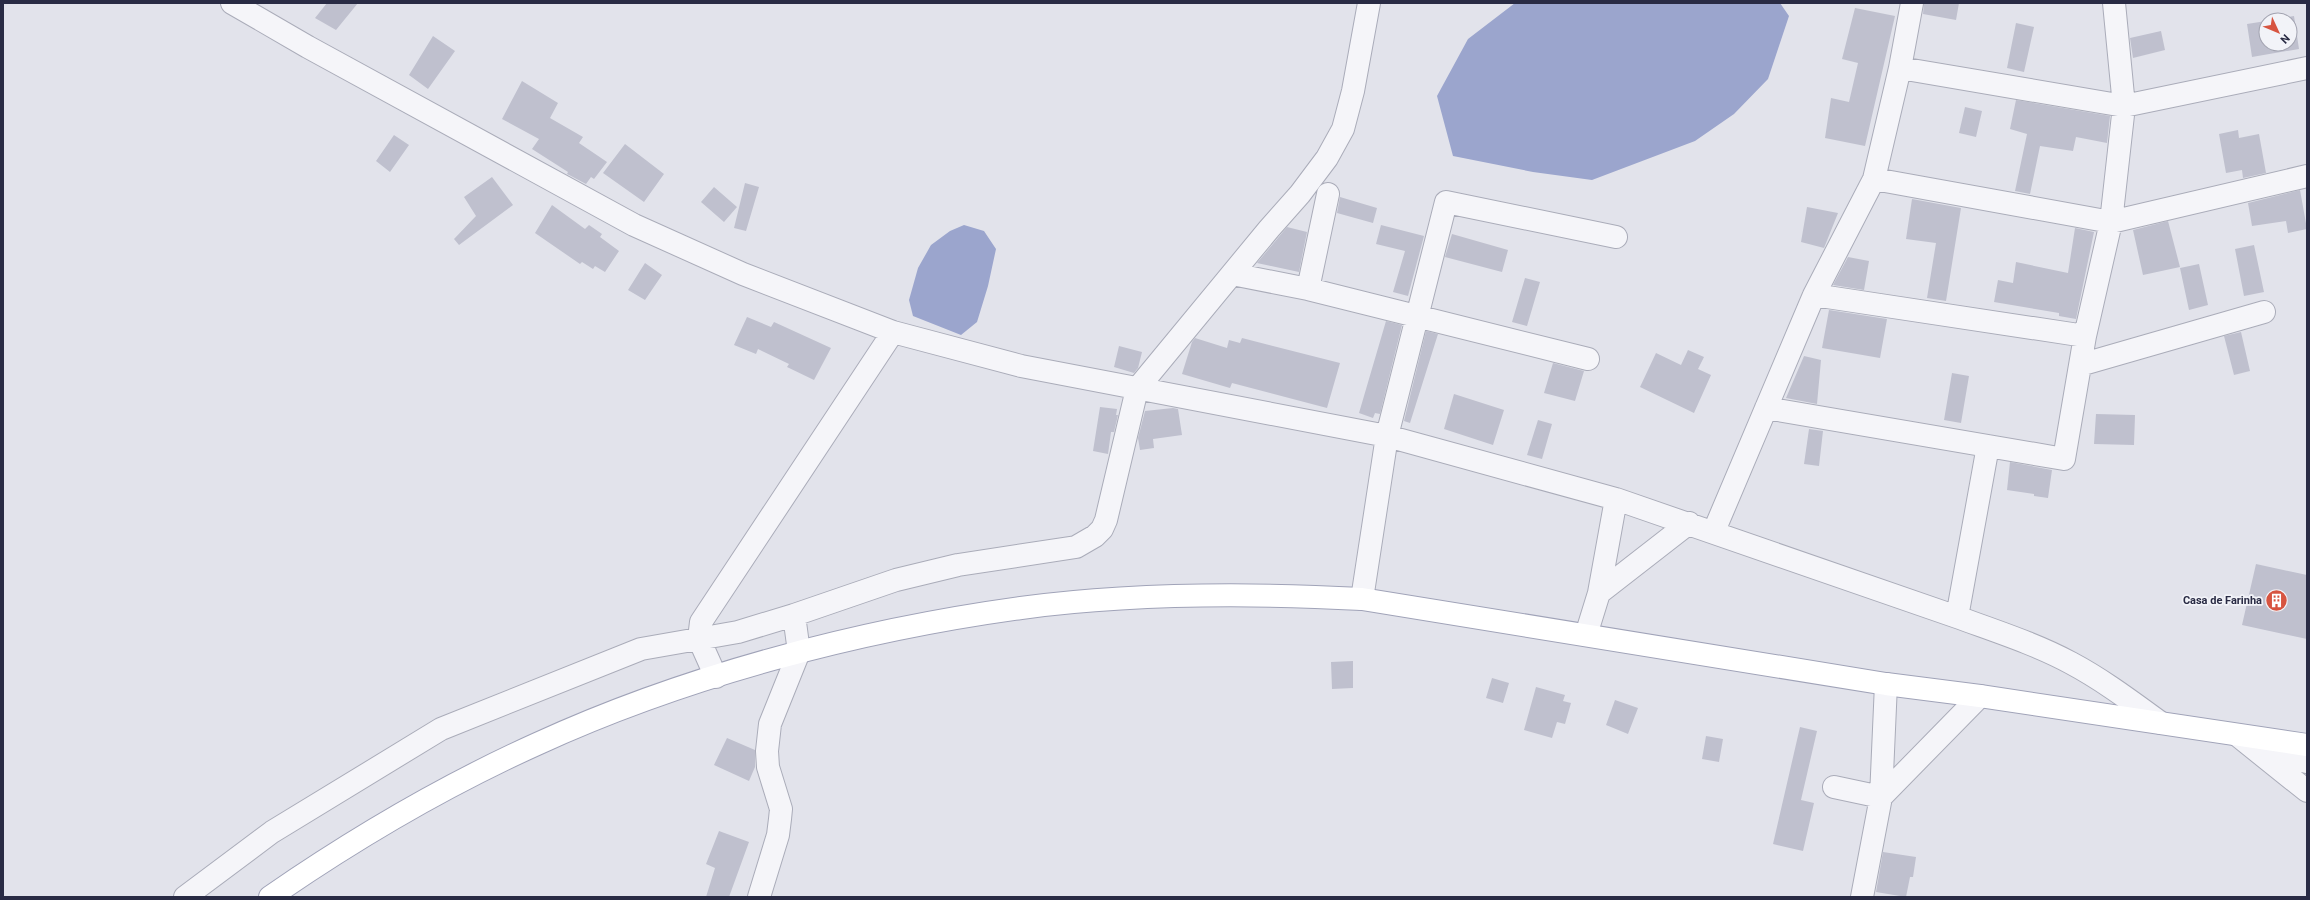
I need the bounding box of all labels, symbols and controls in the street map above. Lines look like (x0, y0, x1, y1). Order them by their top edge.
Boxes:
north arrow (2258, 12, 2298, 52)
text: N (2277, 31, 2292, 46)
building icon: Casa de Farinha (2264, 587, 2290, 613)
place label: Casa de Farinha (2183, 594, 2262, 607)

